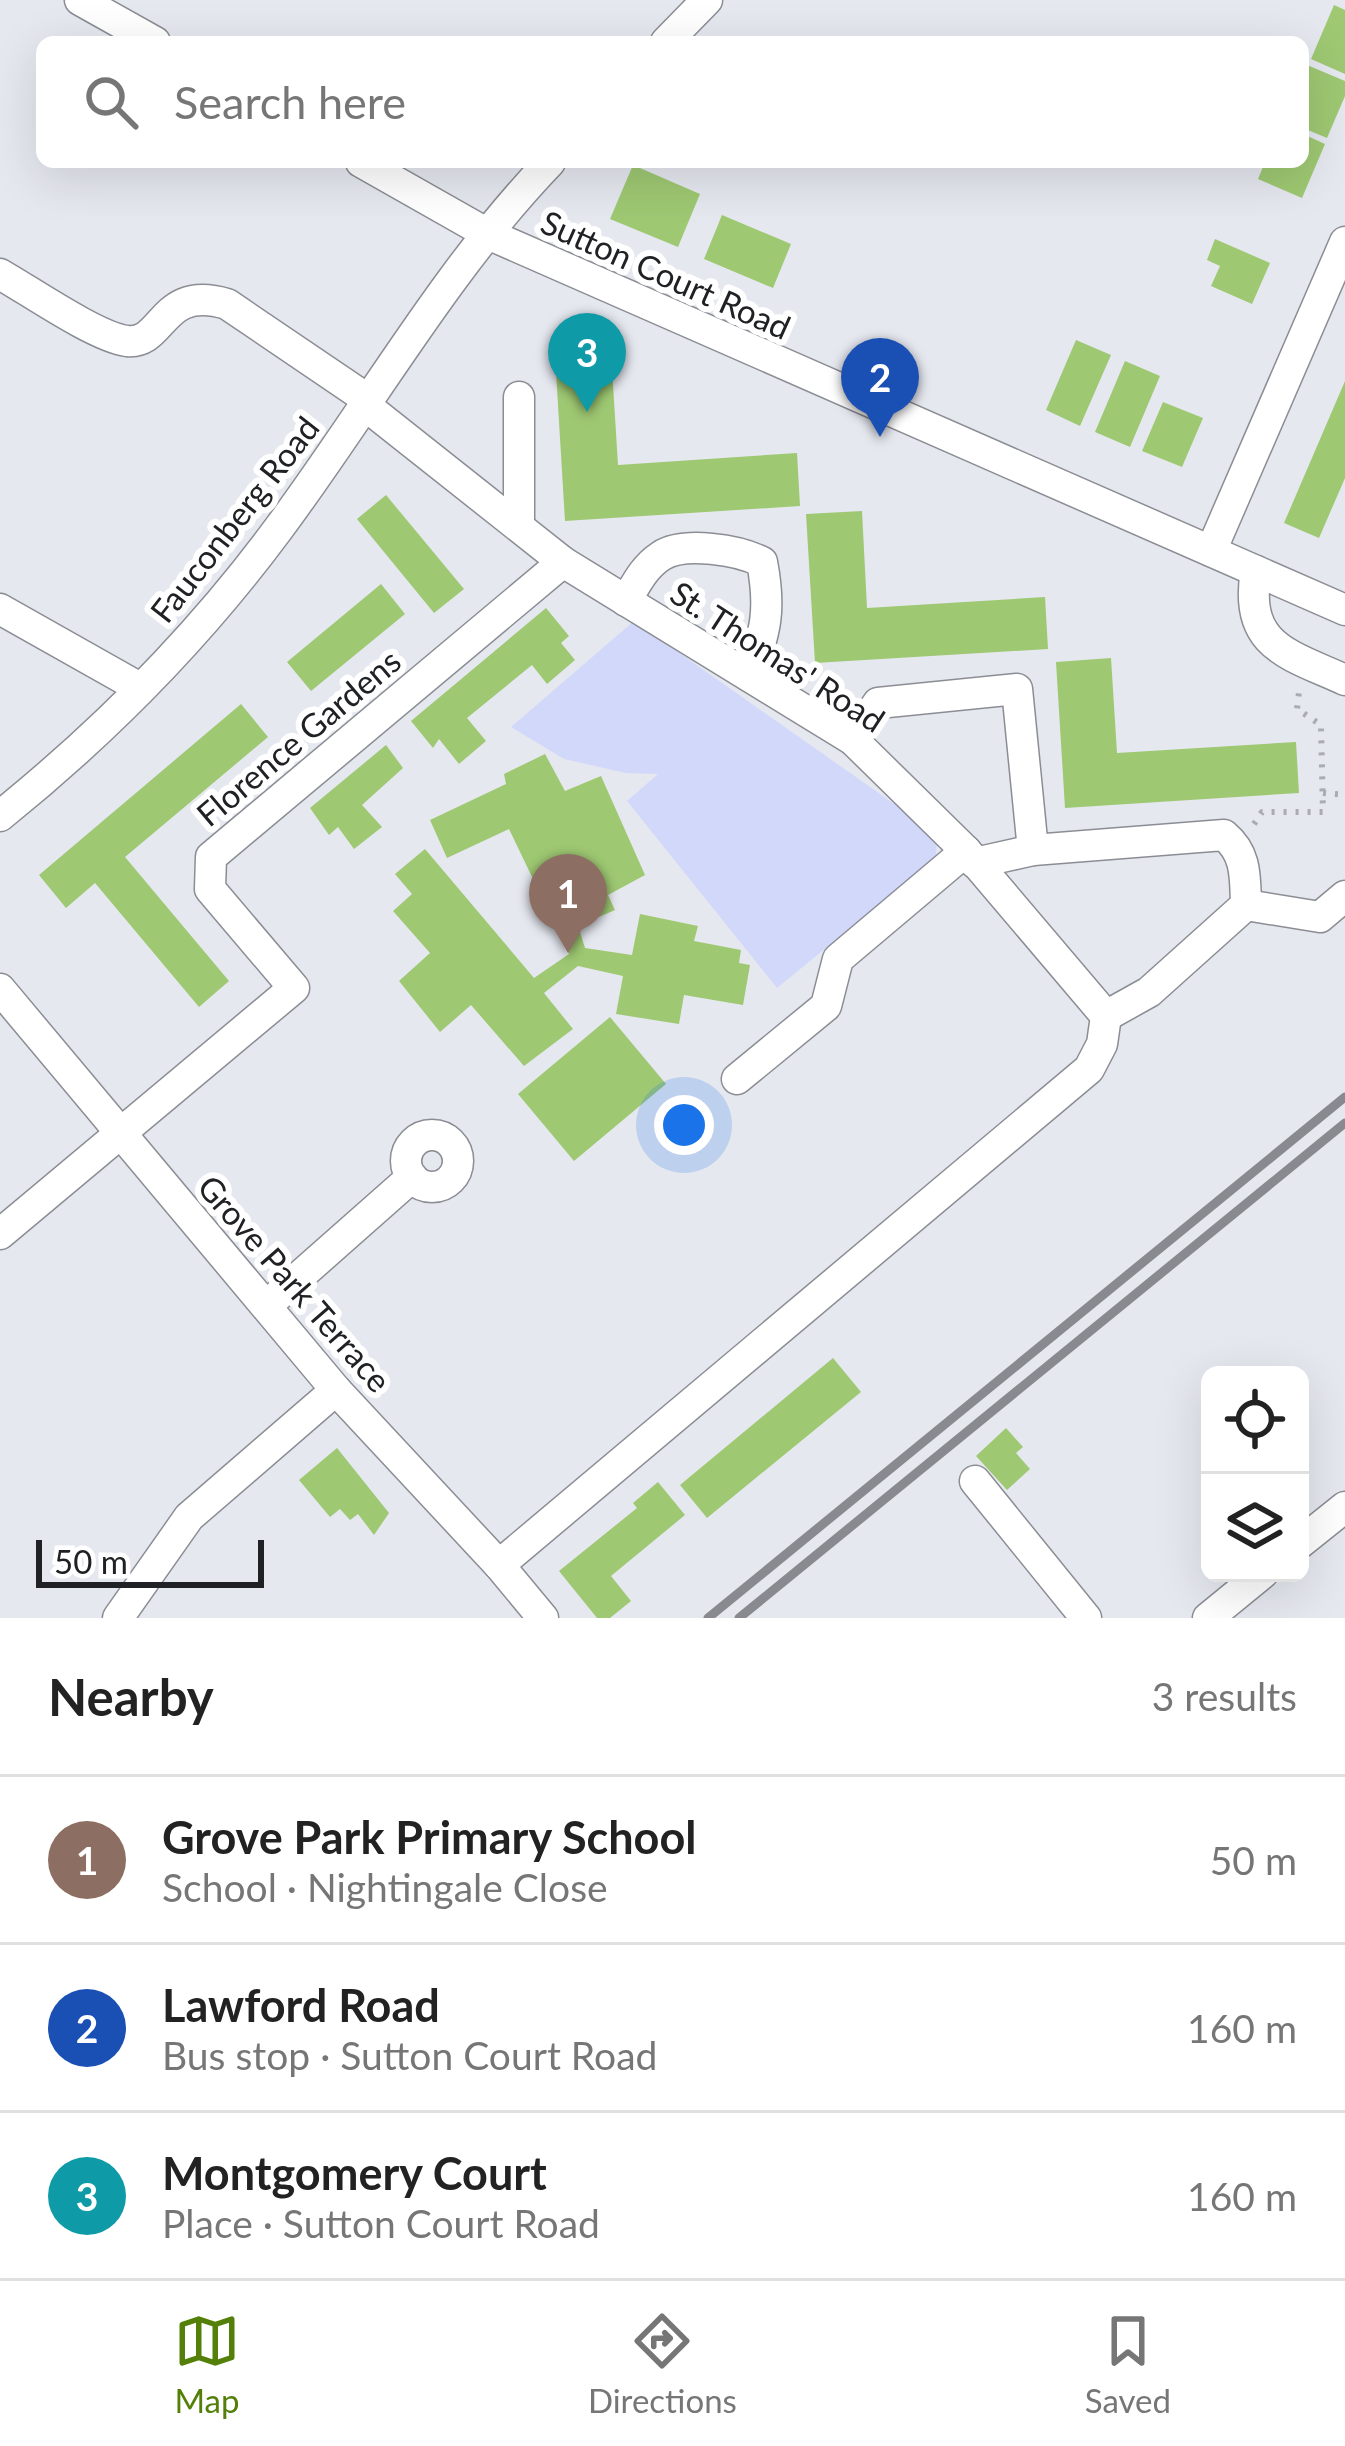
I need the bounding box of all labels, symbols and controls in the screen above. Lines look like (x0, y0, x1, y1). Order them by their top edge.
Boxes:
search box (36, 36, 1309, 168)
icon: search (78, 69, 144, 135)
text: Search here (174, 75, 406, 129)
street label: Sutton Court Road (535, 201, 797, 347)
pin: 3 (548, 313, 626, 412)
pin: 2 (841, 338, 919, 437)
street label: Fauconberg Road (141, 408, 327, 630)
street label: St. Thomas' Road (664, 572, 892, 740)
street label: Florence Gardens (188, 640, 408, 834)
pin: 1 (529, 854, 607, 953)
your location (654, 1095, 714, 1155)
street label: Grove Park Terrace (190, 1167, 400, 1399)
map controls (1201, 1366, 1309, 1582)
button: locate (1201, 1366, 1309, 1474)
button: layers (1201, 1474, 1309, 1582)
scale bar (36, 1534, 264, 1587)
text: 50 m (54, 1541, 128, 1581)
text: Nearby (48, 1666, 214, 1727)
text: 3 results (1152, 1673, 1297, 1719)
text: Grove Park Primary School (162, 1810, 697, 1864)
text: 1 (76, 1837, 98, 1883)
text: 50 m (1210, 1837, 1297, 1883)
text: School · Nightingale Close (162, 1864, 608, 1910)
text: Lawford Road (162, 1978, 440, 2032)
text: 2 (76, 2005, 98, 2051)
text: 160 m (1187, 2005, 1297, 2051)
text: Bus stop · Sutton Court Road (162, 2032, 657, 2078)
text: Montgomery Court (162, 2146, 547, 2200)
text: 3 (76, 2173, 98, 2219)
text: 160 m (1187, 2173, 1297, 2219)
text: Place · Sutton Court Road (162, 2200, 600, 2246)
tab: Map (174, 2308, 240, 2420)
tab: Directions (588, 2308, 737, 2420)
tab: Saved (1085, 2308, 1171, 2420)

